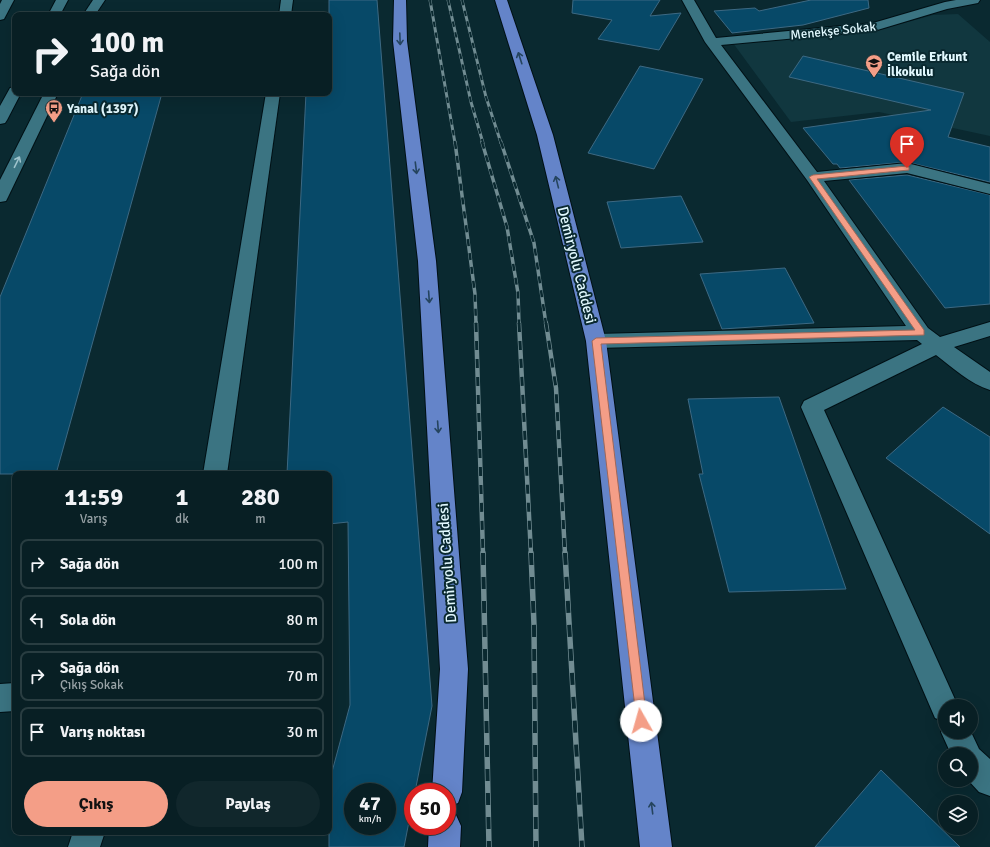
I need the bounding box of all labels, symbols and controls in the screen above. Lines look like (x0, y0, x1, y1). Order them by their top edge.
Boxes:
street label: Menekşe Sokak (790, 19, 877, 43)
text: 100 m (90, 26, 164, 60)
icon: right (24, 28, 76, 80)
one-way arrow (397, 32, 404, 45)
place label: Cemile Erkunt İlkokulu (887, 49, 967, 80)
one-way arrow (516, 51, 523, 64)
school or university icon: Cemile Erkunt İlkokulu (864, 53, 884, 78)
text: Sağa dön (90, 60, 160, 82)
bus stop icon: Yanal (1397) (44, 98, 64, 123)
place label: Yanal (1397) (66, 101, 139, 117)
pin (890, 127, 924, 168)
icon: arrive (896, 133, 918, 155)
one-way arrow (14, 156, 21, 168)
one-way arrow (412, 161, 419, 174)
one-way arrow (552, 176, 560, 189)
street label: Demiryolu Caddesi (554, 205, 600, 325)
one-way arrow (426, 290, 433, 303)
one-way arrow (434, 420, 441, 433)
text: 11:59 (64, 482, 123, 512)
text: 1 (176, 482, 188, 512)
text: 280 (241, 482, 280, 512)
street label: Demiryolu Caddesi (434, 502, 460, 624)
text: Varış (80, 511, 108, 527)
text: dk (175, 511, 189, 527)
text: m (255, 511, 266, 527)
icon: right (26, 553, 48, 575)
text: Sağa dön (60, 555, 119, 573)
text: 100 m (278, 555, 318, 573)
icon: left (26, 609, 48, 631)
text: Sola dön (60, 611, 116, 629)
text: 80 m (287, 611, 318, 629)
text: Sağa dön (60, 659, 119, 677)
icon: right (26, 665, 48, 687)
text: 70 m (287, 667, 318, 685)
text: Çıkış Sokak (60, 677, 124, 693)
map controls (938, 699, 978, 835)
button: sound (938, 699, 978, 739)
position arrow (620, 700, 662, 742)
icon: arrive (26, 721, 48, 743)
text: Varış noktası (60, 723, 145, 741)
text: 30 m (287, 723, 318, 741)
button: search (938, 747, 978, 787)
button: Çıkış (24, 781, 168, 827)
button: Paylaş (176, 781, 320, 827)
speed limit sign: 50 (404, 783, 456, 835)
text: 47 (359, 791, 381, 816)
button: layers (938, 795, 978, 835)
one-way arrow (648, 802, 656, 815)
text: km/h (359, 813, 381, 825)

